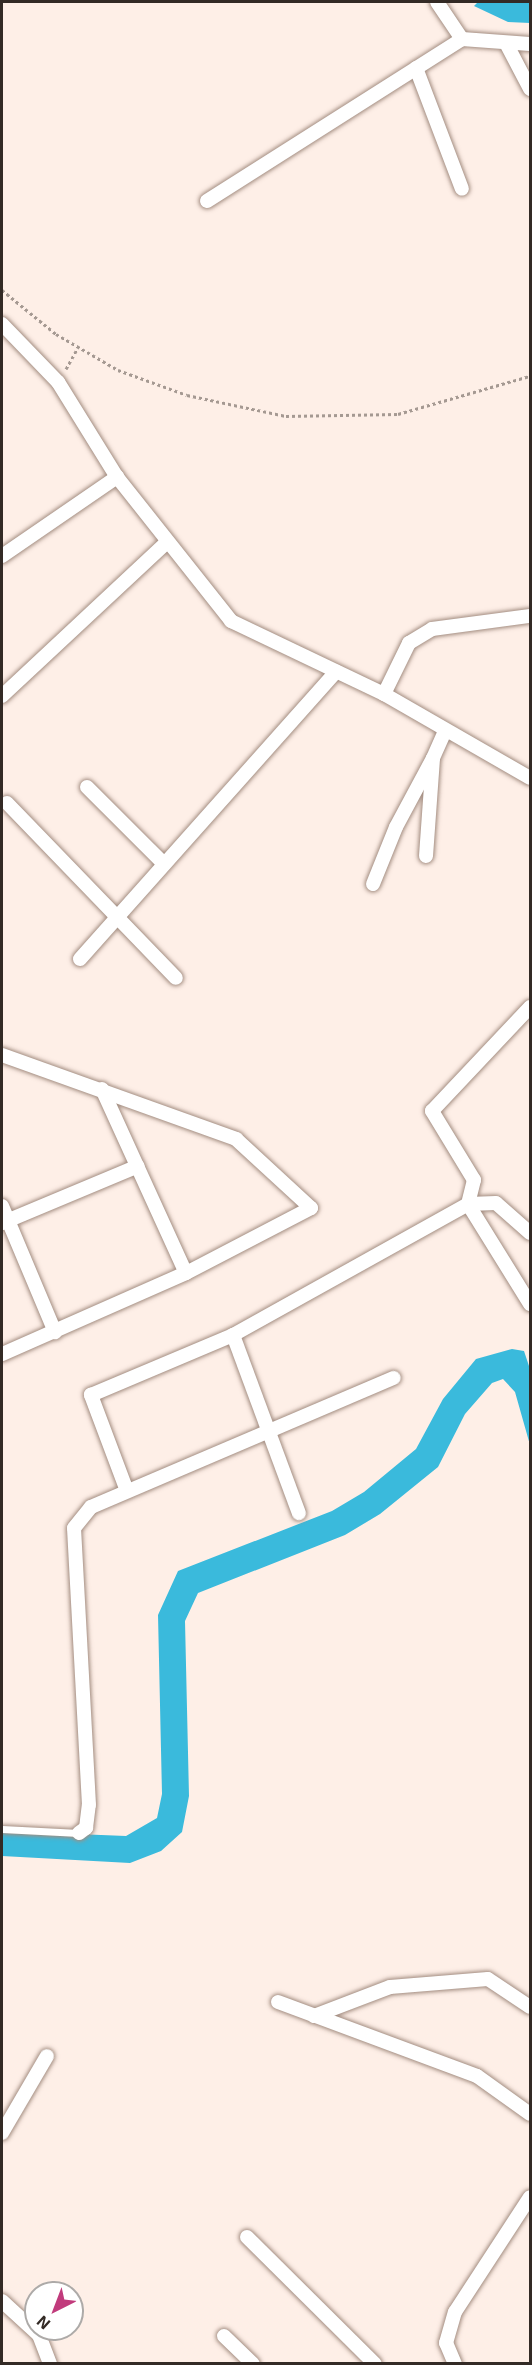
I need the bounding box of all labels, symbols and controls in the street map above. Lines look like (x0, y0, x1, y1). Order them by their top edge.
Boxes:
north arrow (24, 2281, 84, 2341)
text: N (32, 2312, 54, 2334)

